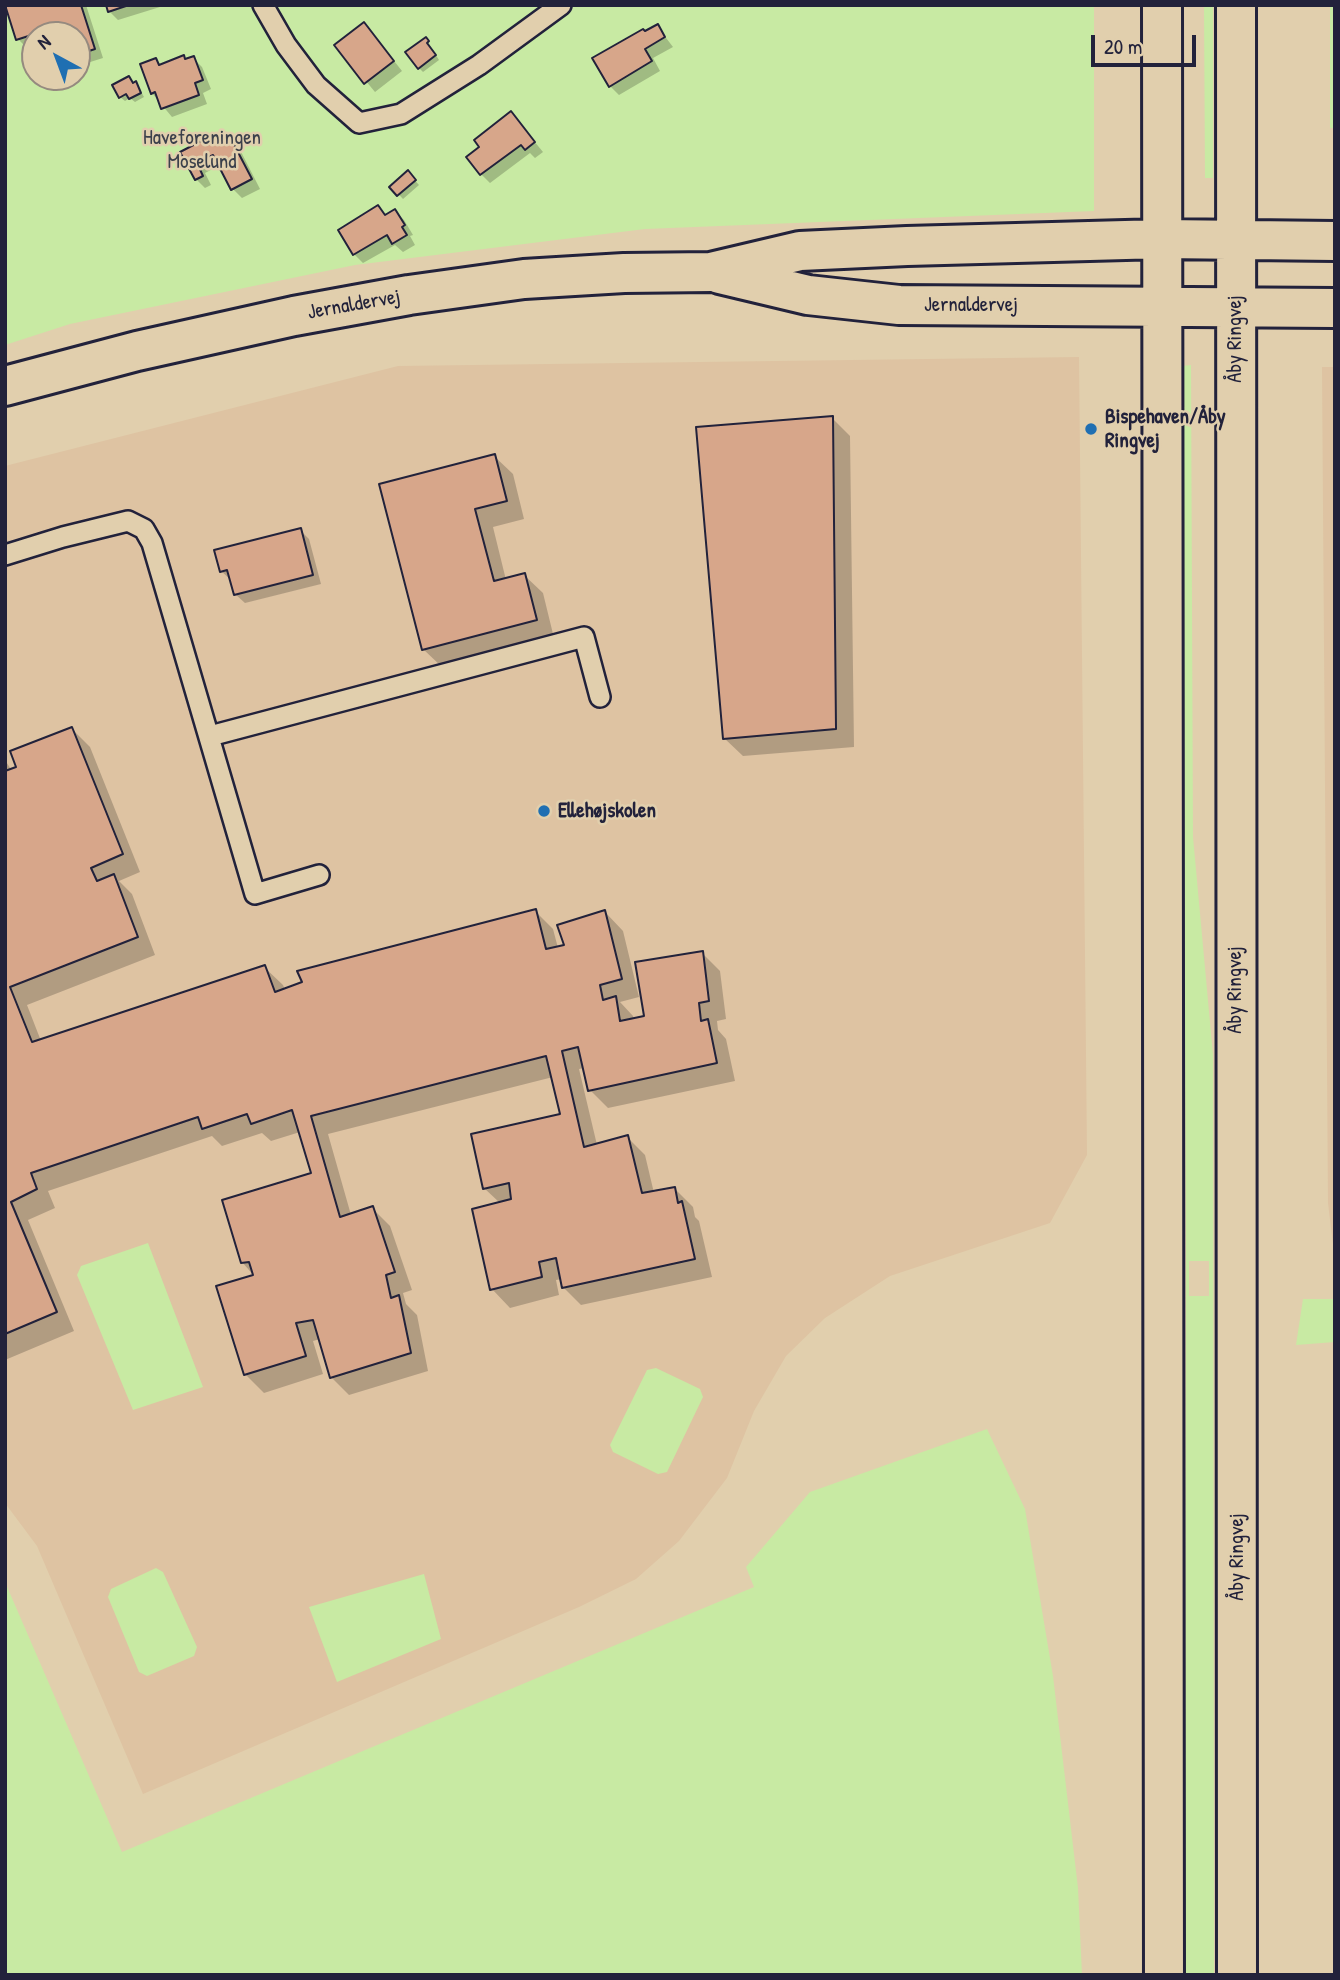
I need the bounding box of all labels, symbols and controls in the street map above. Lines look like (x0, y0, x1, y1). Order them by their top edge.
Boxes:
north arrow (21, 21, 91, 91)
scale bar (1095, 21, 1200, 65)
text: N (31, 29, 56, 55)
text: 20 m (1104, 32, 1142, 61)
park label: Haveforeningen Moselund (143, 125, 261, 175)
street label: Jernaldervej (306, 284, 402, 326)
street label: Jernaldervej (924, 292, 1018, 318)
street label: Åby Ringvej (1222, 295, 1248, 383)
place label: Bispehaven/Åby Ringvej (1105, 404, 1226, 454)
marker: Bispehaven/Åby Ringvej (1083, 421, 1099, 437)
place label: Ellehøjskolen (558, 798, 656, 824)
marker: Ellehøjskolen (536, 803, 552, 819)
street label: Åby Ringvej (1222, 946, 1248, 1034)
street label: Åby Ringvej (1224, 1513, 1250, 1601)

